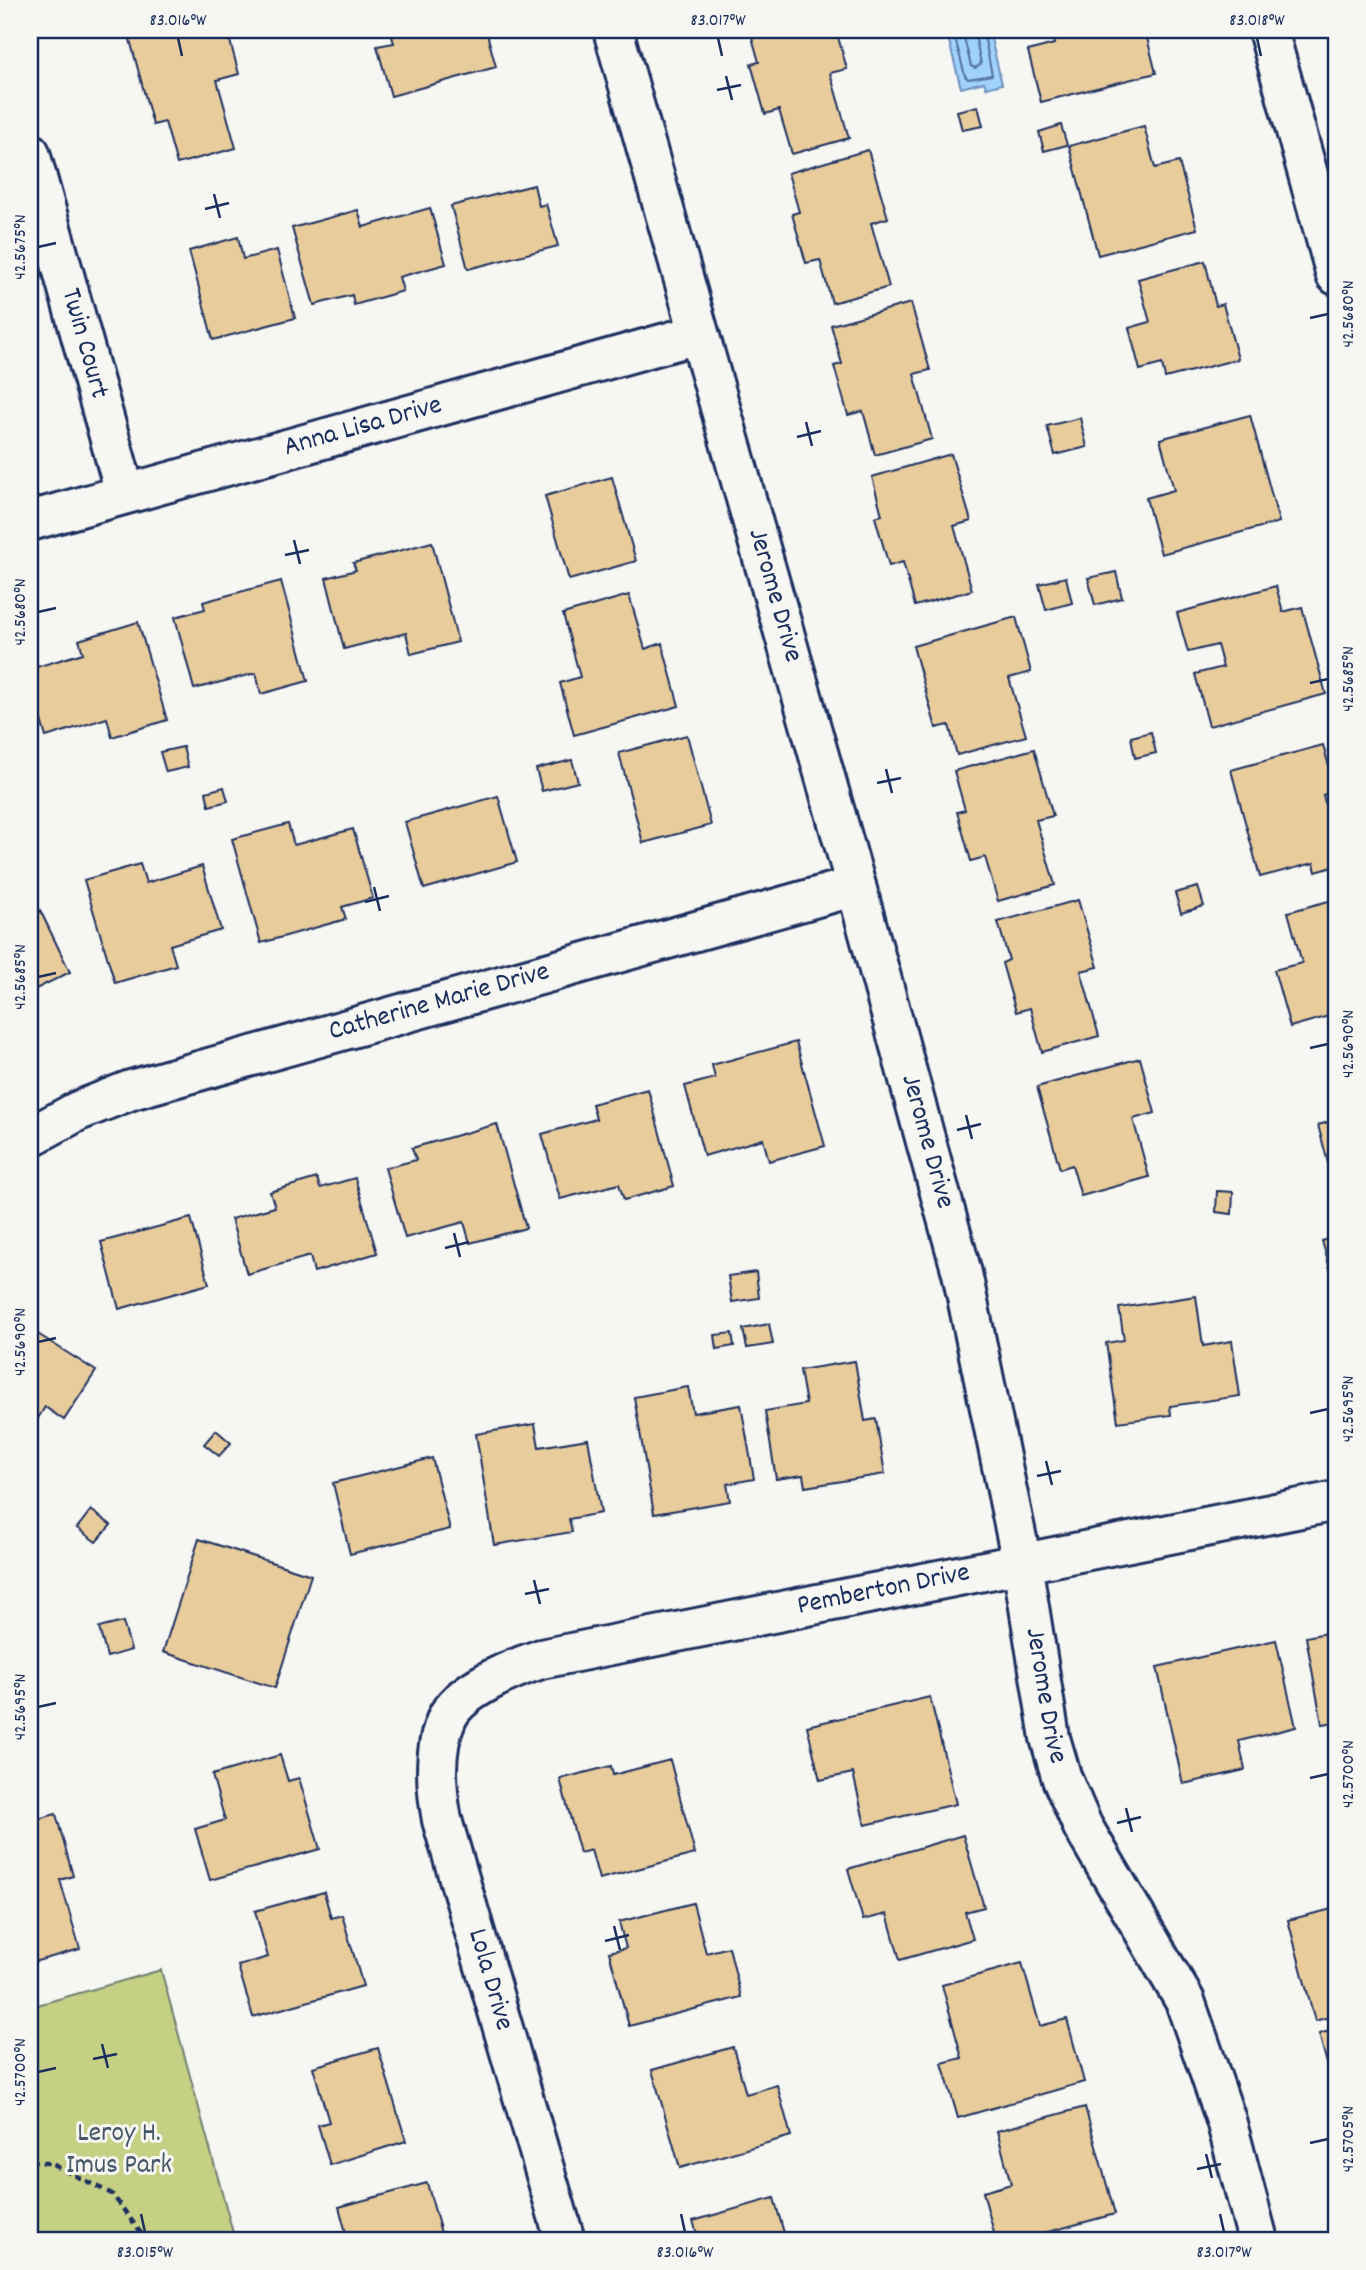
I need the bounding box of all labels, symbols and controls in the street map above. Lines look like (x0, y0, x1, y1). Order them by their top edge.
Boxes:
text: 83.016°W (150, 9, 207, 34)
text: 83.017°W (691, 9, 746, 34)
text: 83.018°W (1229, 9, 1285, 34)
text: 42.5675°N (9, 214, 34, 280)
text: 42.5680°N (1337, 280, 1362, 348)
street label: Twin Court (49, 284, 118, 403)
street label: Anna Lisa Drive (279, 387, 447, 469)
street label: Jerome Drive (736, 524, 812, 667)
text: 42.5680°N (9, 578, 34, 646)
text: 42.5685°N (1337, 646, 1362, 712)
text: 42.5685°N (9, 944, 34, 1010)
street label: Catherine Marie Drive (325, 953, 554, 1053)
text: 42.5690°N (1337, 1010, 1362, 1078)
street label: Jerome Drive (889, 1070, 963, 1213)
text: 42.5690°N (9, 1308, 34, 1376)
text: 42.5695°N (1337, 1376, 1362, 1442)
street label: Pemberton Drive (794, 1554, 974, 1628)
street label: Jerome Drive (1013, 1625, 1077, 1769)
text: 42.5695°N (9, 1674, 34, 1740)
text: 42.5700°N (1337, 1740, 1362, 1808)
street label: Lola Drive (455, 1924, 523, 2036)
text: 42.5700°N (9, 2038, 34, 2106)
text: 42.5705°N (1337, 2106, 1362, 2172)
park label: Leroy H. Imus Park (66, 2115, 172, 2187)
text: 83.015°W (117, 2241, 174, 2266)
text: 83.016°W (657, 2241, 714, 2266)
text: 83.017°W (1197, 2241, 1252, 2266)

